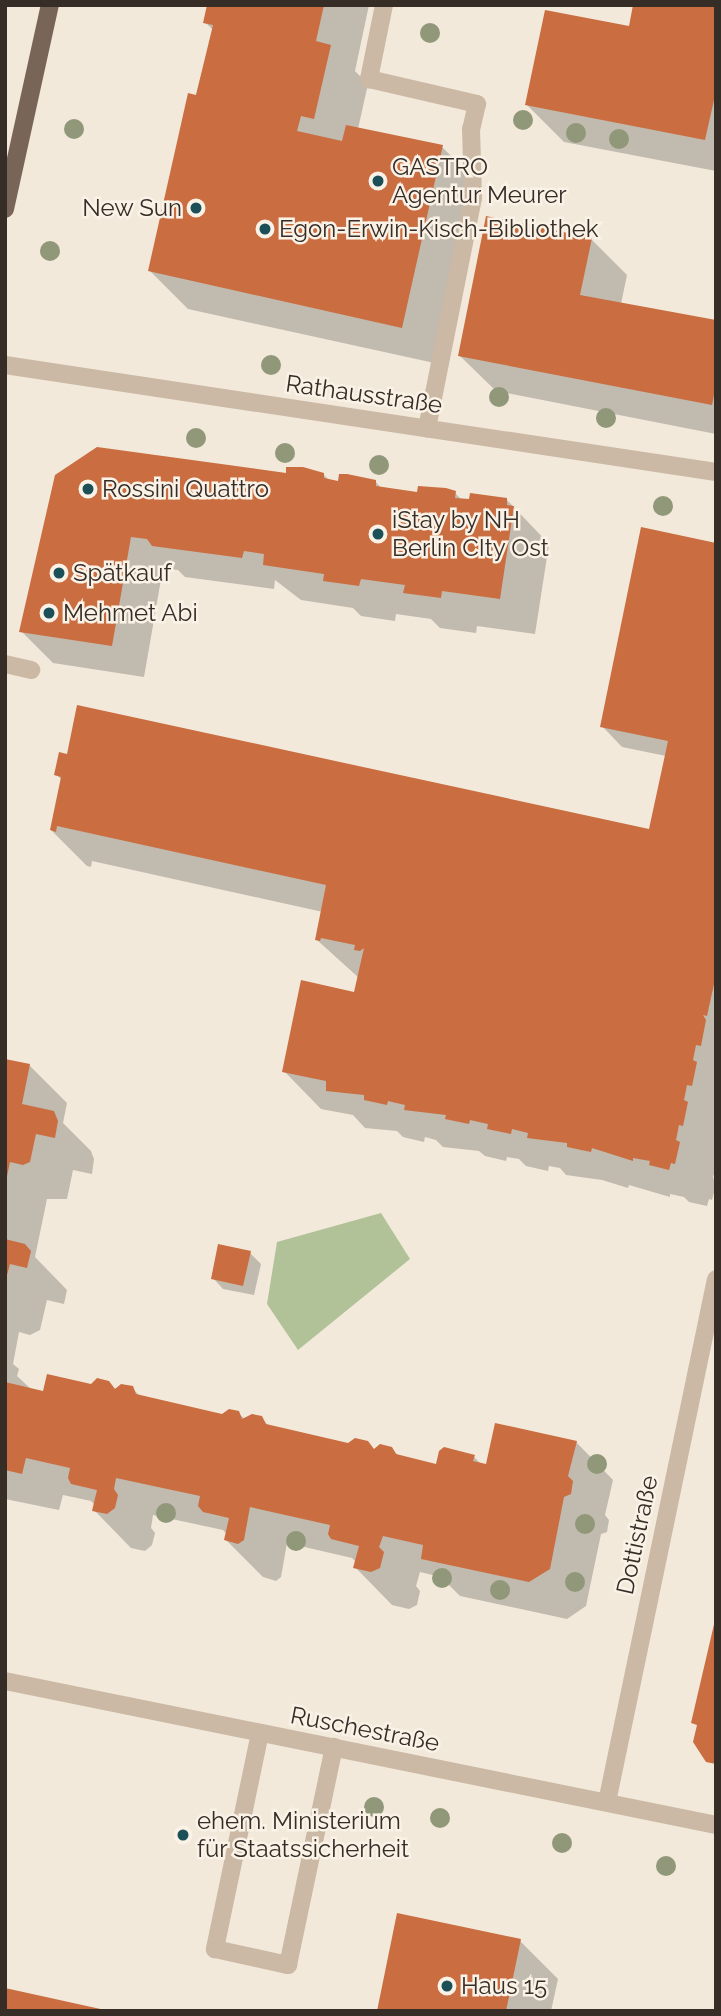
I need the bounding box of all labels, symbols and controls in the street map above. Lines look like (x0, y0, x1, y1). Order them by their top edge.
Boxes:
place label: GASTRO Agentur Meurer (392, 153, 567, 209)
marker: GASTRO Agentur Meurer (370, 173, 386, 189)
place label: New Sun (81, 194, 182, 222)
marker: New Sun (188, 200, 204, 216)
place label: Egon-Erwin-Kisch-Bibliothek (279, 215, 599, 243)
marker: Egon-Erwin-Kisch-Bibliothek (257, 221, 273, 237)
street label: Rathausstraße (284, 369, 444, 419)
place label: Rossini Quattro (102, 475, 269, 503)
marker: Rossini Quattro (80, 481, 96, 497)
place label: iStay by NH Berlin CIty Ost (392, 506, 549, 562)
marker: iStay by NH Berlin CIty Ost (370, 526, 386, 542)
place label: Spätkauf (73, 559, 171, 587)
marker: Spätkauf (51, 565, 67, 581)
place label: Mehmet Abi (63, 599, 198, 627)
marker: Mehmet Abi (41, 605, 57, 621)
street label: Dottistraße (610, 1473, 664, 1597)
street label: Ruschestraße (288, 1700, 442, 1758)
place label: ehem. Ministerium für Staatssicherheit (197, 1807, 410, 1863)
marker: ehem. Ministerium für Staatssicherheit (175, 1827, 191, 1843)
place label: Haus 15 (461, 1972, 547, 2000)
marker: Haus 15 (439, 1978, 455, 1994)

